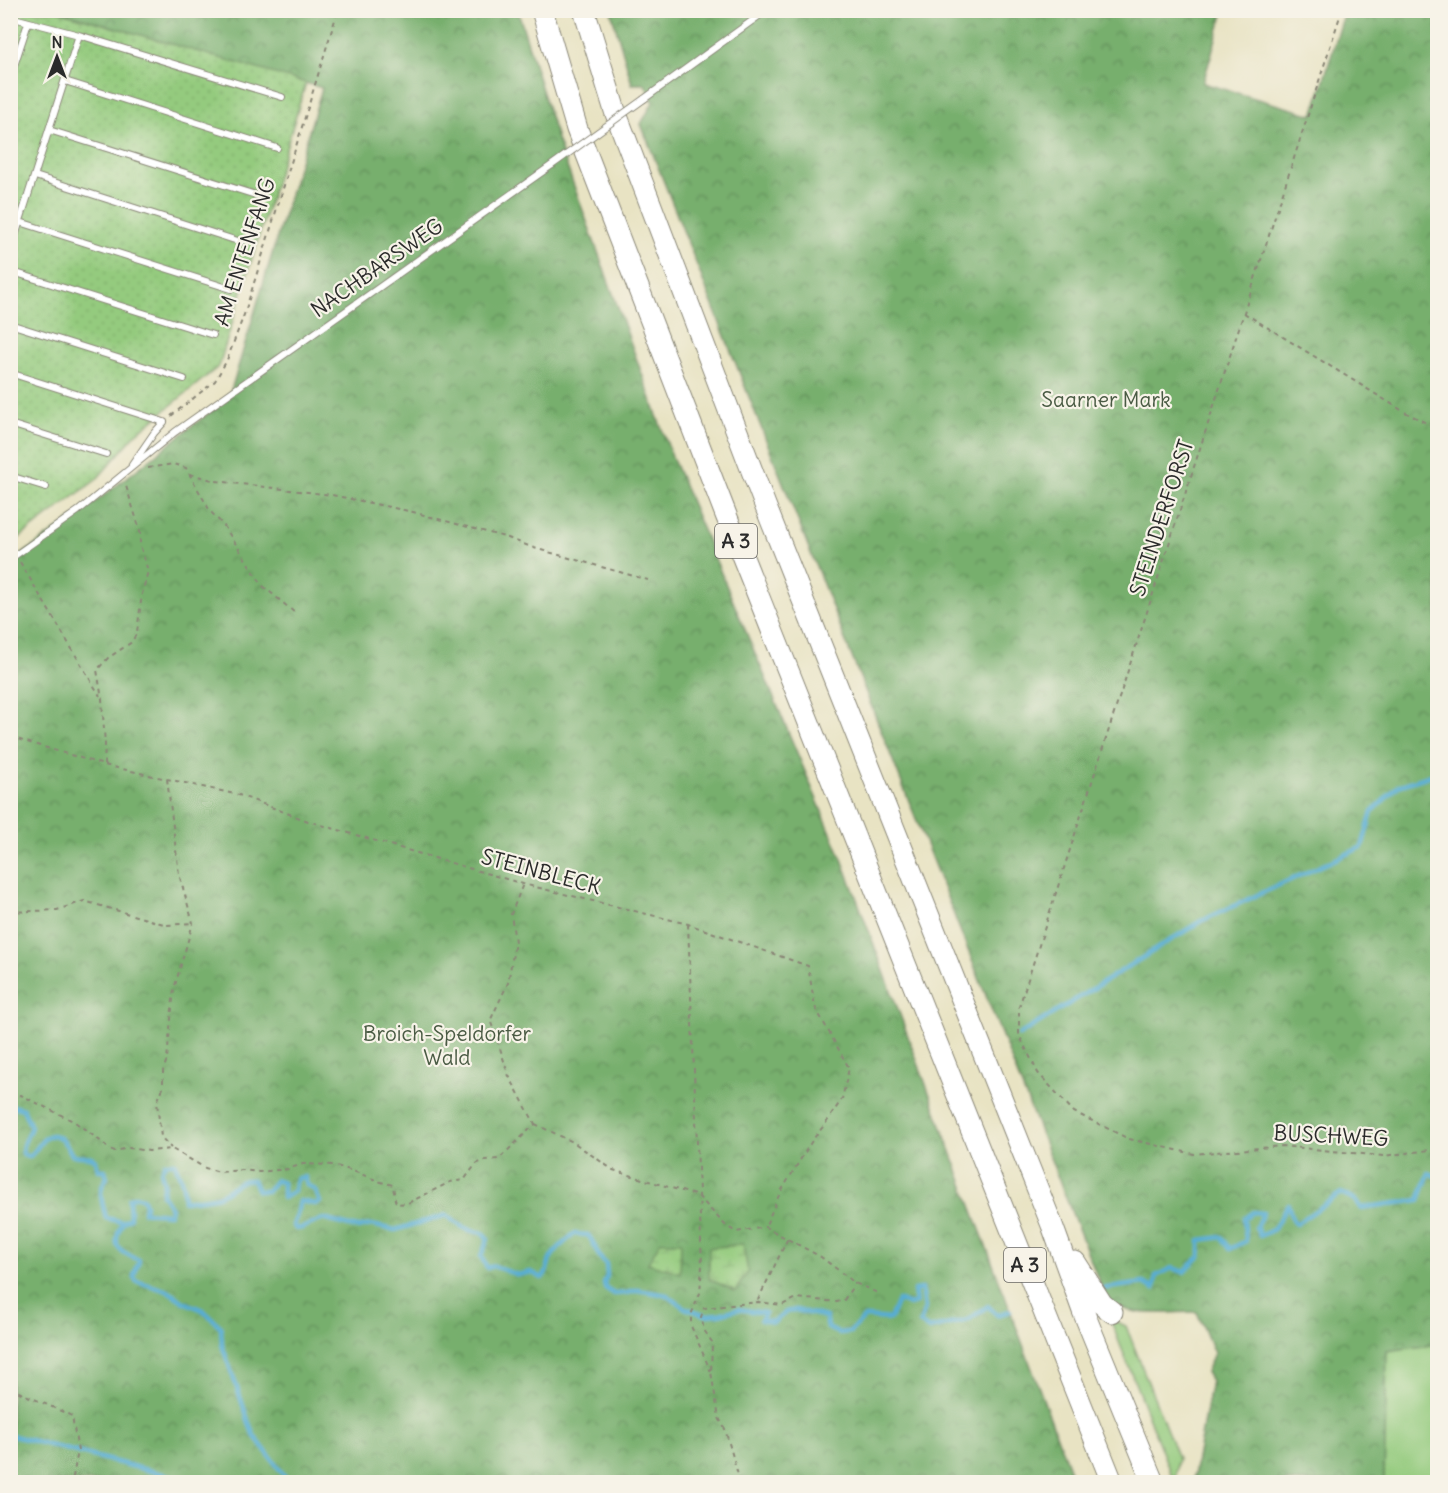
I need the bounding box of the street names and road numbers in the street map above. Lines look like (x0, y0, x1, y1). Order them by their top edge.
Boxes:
street label: AM ENTENFANG (208, 174, 281, 329)
street label: NACHBARSWEG (305, 212, 448, 323)
street label: STEINDERFORST (1123, 436, 1200, 600)
road number: A 3 (715, 524, 757, 558)
street label: STEINBLECK (478, 843, 604, 900)
street label: BUSCHWEG (1273, 1119, 1389, 1152)
road number: A 3 (1004, 1248, 1046, 1282)

